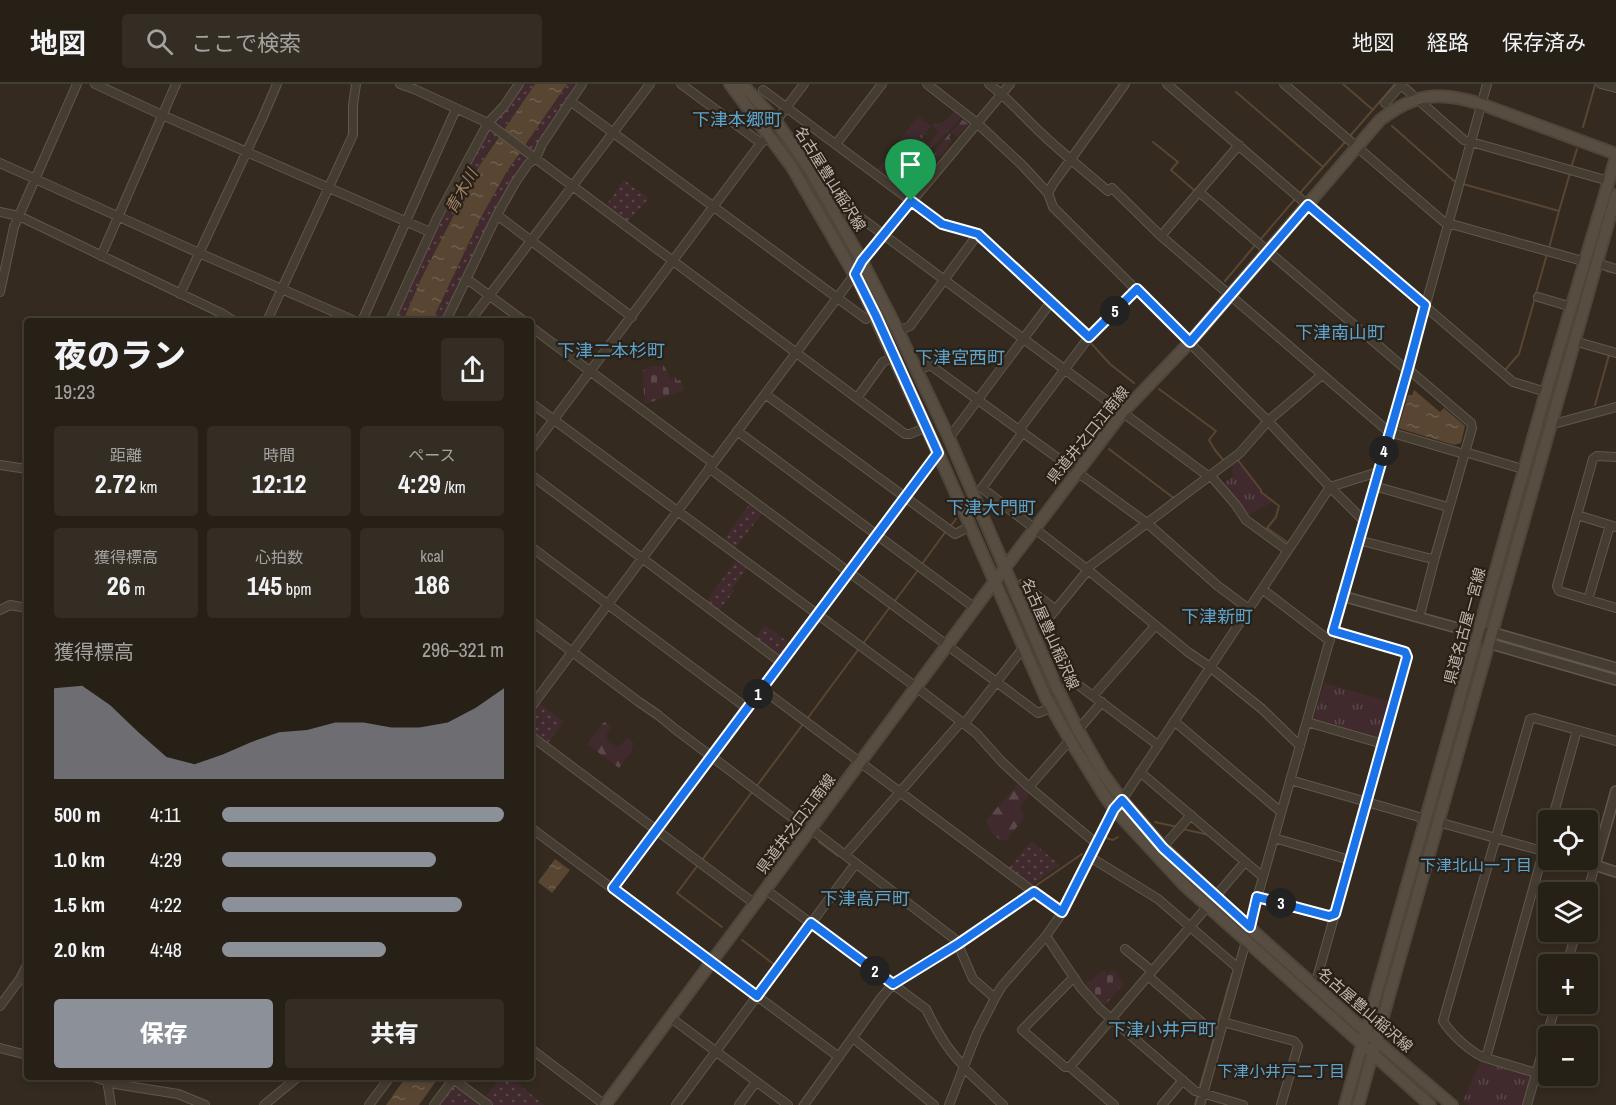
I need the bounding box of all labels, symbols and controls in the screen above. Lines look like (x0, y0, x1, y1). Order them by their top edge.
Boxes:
search box (122, 14, 542, 68)
text: 地図 (30, 24, 86, 62)
icon: search (143, 25, 176, 58)
text: ここで検索 (191, 28, 301, 58)
text: 地図 (1352, 28, 1394, 57)
text: 経路 (1427, 28, 1469, 57)
text: 保存済み (1502, 28, 1586, 57)
district label: 下津本郷町 (692, 107, 782, 132)
street label: 名古屋豊山稲沢線 (790, 122, 871, 235)
pin (885, 139, 936, 201)
icon: arrive (894, 148, 927, 181)
water label: 青木川 (440, 163, 483, 217)
pin: 5 (1100, 296, 1130, 326)
text: 5 (1111, 300, 1119, 322)
district label: 下津南山町 (1295, 320, 1385, 345)
text: 夜のラン (54, 333, 186, 377)
button: share (441, 338, 504, 401)
district label: 下津二本杉町 (557, 338, 665, 363)
district label: 下津宮西町 (915, 345, 1005, 370)
text: 19:23 (54, 378, 95, 405)
street label: 県道井之口江南線 (1042, 381, 1134, 488)
pin: 4 (1369, 436, 1399, 466)
text: 4 (1380, 440, 1388, 462)
text: 距離 (110, 444, 142, 466)
text: 時間 (263, 444, 295, 466)
text: ペース (408, 444, 456, 466)
text: 2.72 (95, 466, 136, 501)
text: 12:12 (252, 466, 306, 501)
text: 4:29 (398, 466, 441, 501)
text: km (136, 476, 157, 498)
text: /km (441, 476, 466, 498)
district label: 下津大門町 (946, 495, 1036, 520)
text: kcal (420, 545, 444, 567)
text: 獲得標高 (94, 546, 158, 568)
text: 心拍数 (255, 546, 303, 568)
street label: 県道名古屋一宮線 (1439, 565, 1490, 687)
text: 186 (414, 567, 450, 602)
text: 26 (107, 568, 131, 603)
text: 145 (247, 568, 282, 603)
street label: 名古屋豊山稲沢線 (1016, 575, 1084, 693)
text: m (131, 578, 145, 600)
text: bpm (282, 578, 311, 600)
district label: 下津新町 (1181, 604, 1253, 629)
text: 296–321 m (422, 636, 504, 663)
text: 獲得標高 (54, 638, 134, 665)
pin: 1 (743, 679, 773, 709)
text: 1 (754, 683, 762, 705)
street label: 県道井之口江南線 (751, 769, 840, 878)
text: 500 m (54, 801, 101, 828)
text: 4:11 (150, 801, 181, 828)
map controls (1538, 810, 1598, 1086)
button: locate (1538, 810, 1598, 870)
text: 1.0 km (54, 846, 105, 873)
text: 4:29 (150, 846, 182, 873)
district label: 下津北山一丁目 (1420, 854, 1532, 876)
button: layers (1538, 882, 1598, 942)
district label: 下津高戸町 (820, 886, 910, 911)
pin: 3 (1266, 888, 1296, 918)
text: 1.5 km (54, 891, 105, 918)
text: 4:22 (150, 891, 182, 918)
text: 3 (1277, 892, 1285, 914)
text: 2.0 km (54, 936, 105, 963)
text: 4:48 (150, 936, 182, 963)
button: + (1538, 954, 1598, 1014)
pin: 2 (860, 956, 890, 986)
text: 2 (871, 960, 879, 982)
street label: 名古屋豊山稲沢線 (1313, 962, 1418, 1057)
button: 保存 (54, 999, 273, 1068)
button: 共有 (285, 999, 504, 1068)
district label: 下津小井戸町 (1108, 1017, 1216, 1042)
button: − (1538, 1026, 1598, 1086)
district label: 下津小井戸二丁目 (1217, 1060, 1345, 1082)

